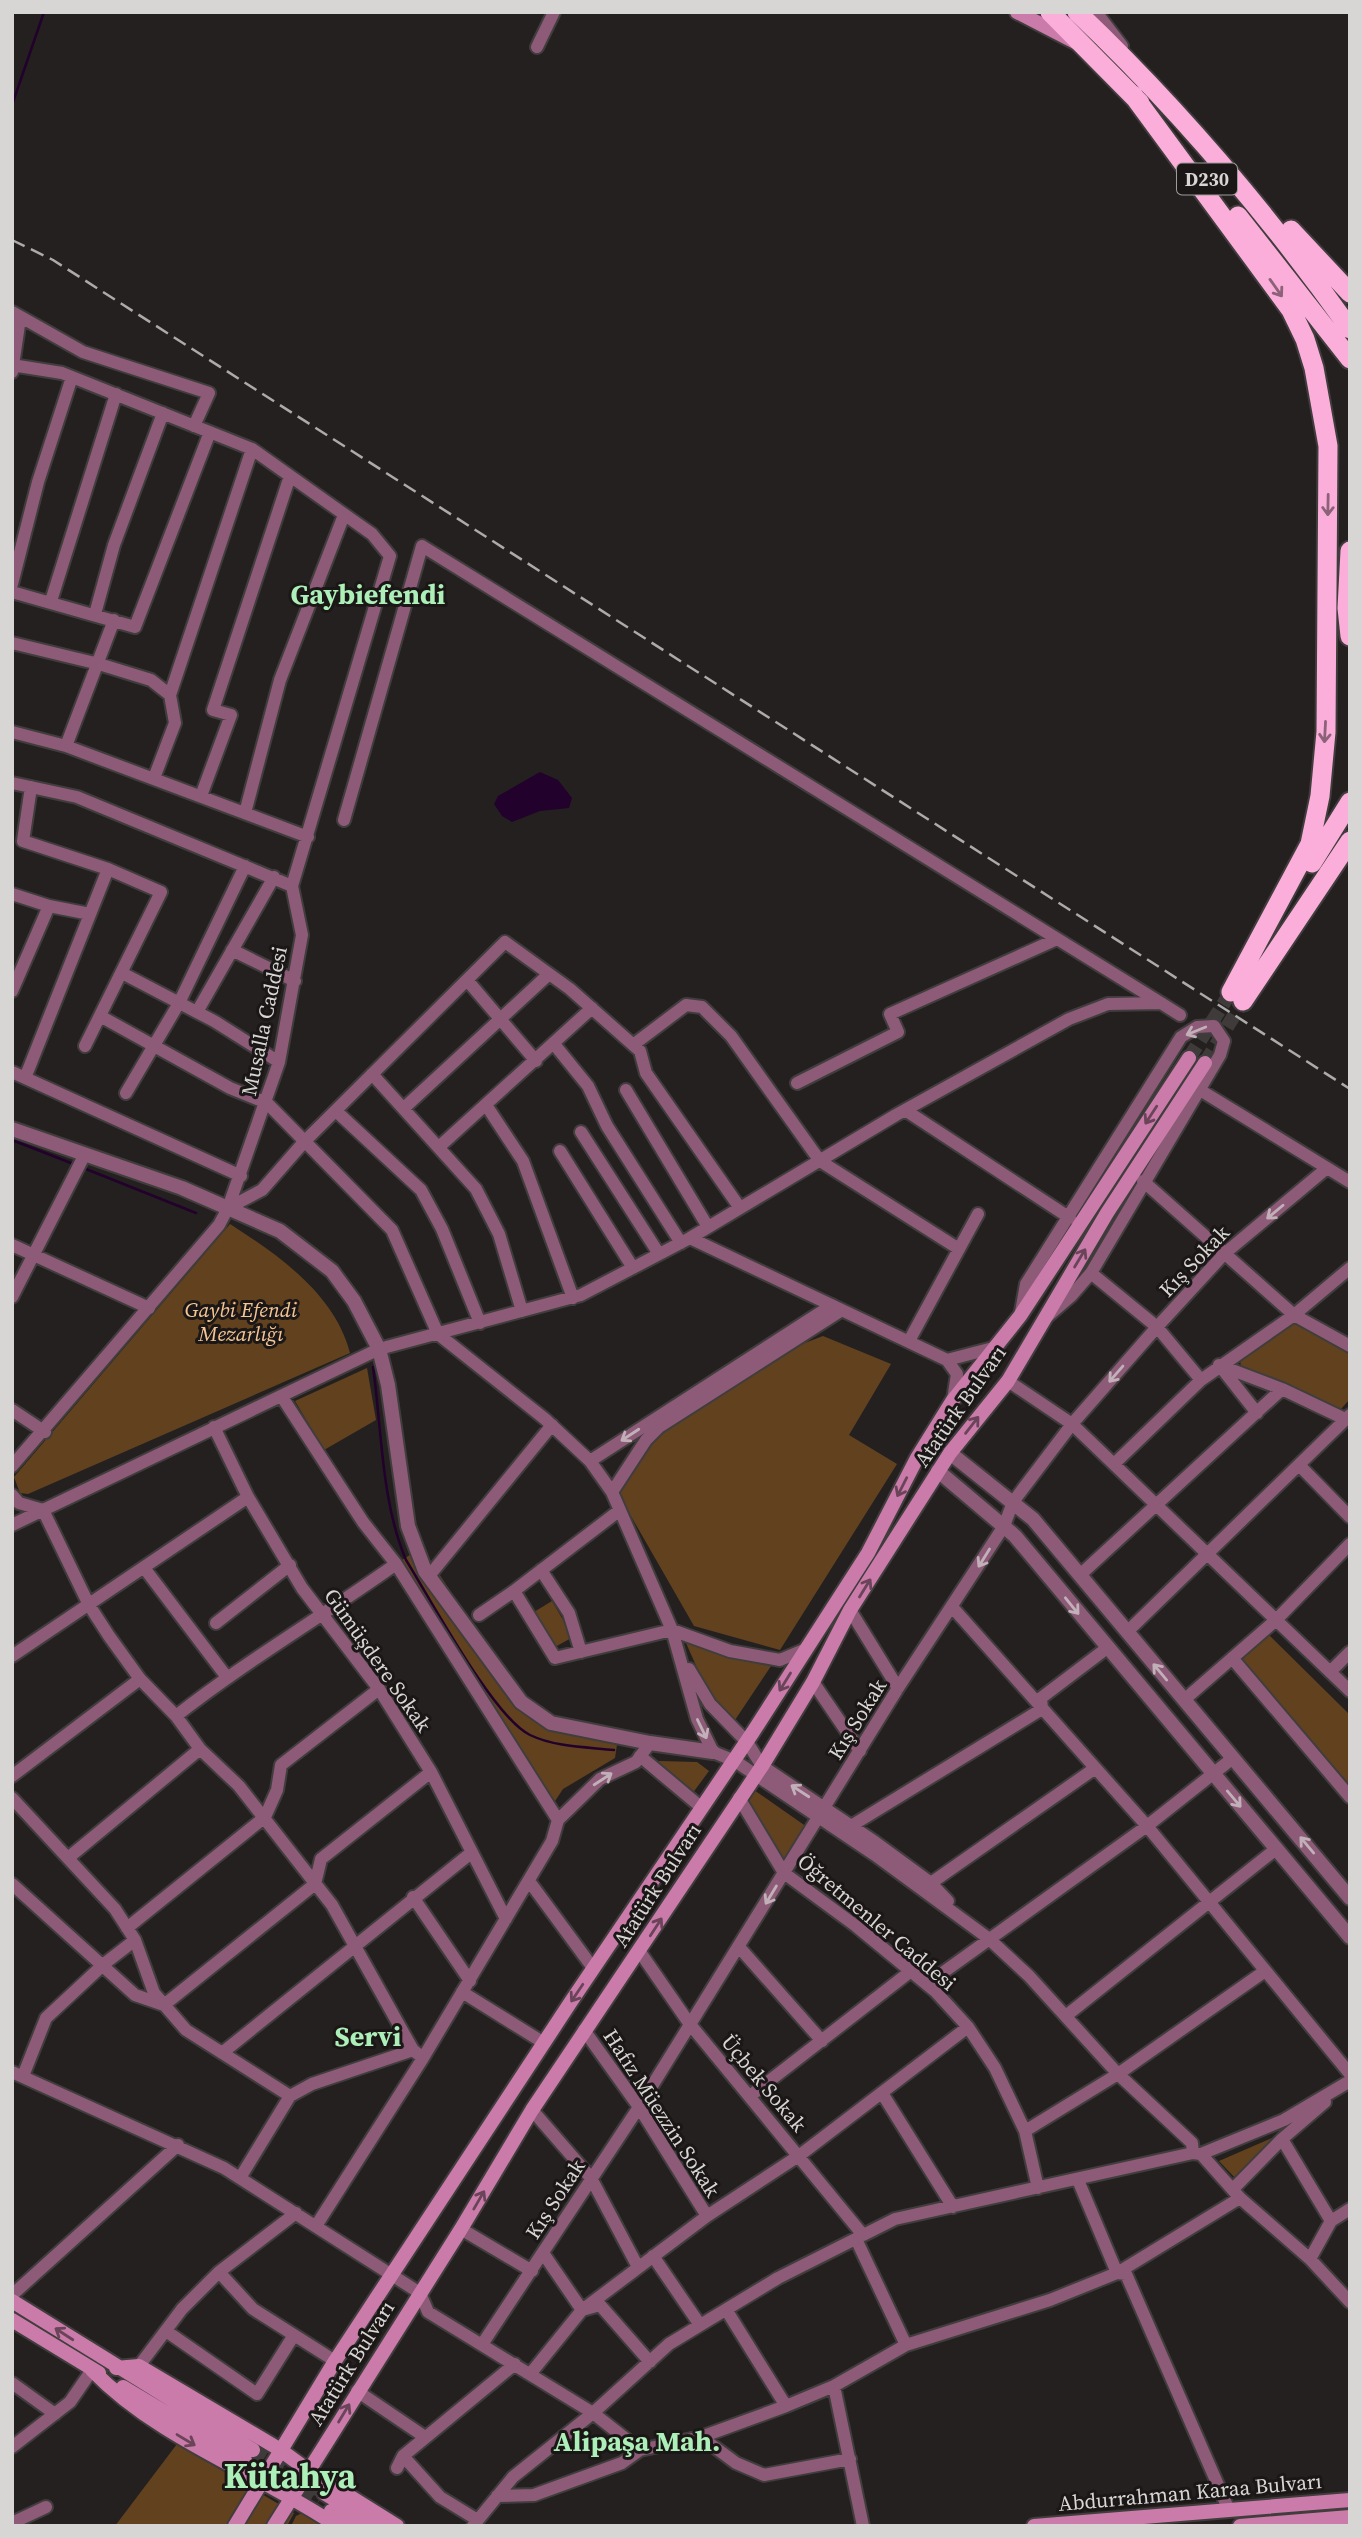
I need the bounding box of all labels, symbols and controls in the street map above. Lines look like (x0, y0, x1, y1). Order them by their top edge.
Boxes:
road number: D230 (1177, 164, 1237, 195)
one-way arrow (1269, 278, 1283, 297)
one-way arrow (1322, 493, 1335, 516)
district label: Gaybiefendi (291, 575, 446, 613)
one-way arrow (1319, 720, 1332, 743)
street label: Musalla Caddesi (234, 944, 294, 1098)
one-way arrow (1186, 1025, 1207, 1038)
one-way arrow (1144, 1105, 1158, 1124)
one-way arrow (1266, 1204, 1284, 1220)
street label: Kış Sokak (1152, 1218, 1236, 1303)
one-way arrow (1073, 1249, 1087, 1269)
park label: Gaybi Efendi Mezarlığı (185, 1295, 298, 1348)
street label: Atatürk Bulvarı (907, 1339, 1013, 1473)
one-way arrow (1108, 1365, 1124, 1383)
one-way arrow (965, 1417, 980, 1435)
one-way arrow (621, 1427, 640, 1442)
one-way arrow (894, 1476, 908, 1497)
one-way arrow (977, 1548, 992, 1567)
one-way arrow (858, 1578, 872, 1598)
street label: Gümüşdere Sokak (318, 1582, 439, 1738)
one-way arrow (1065, 1596, 1080, 1614)
one-way arrow (1152, 1663, 1168, 1681)
one-way arrow (778, 1672, 793, 1691)
street label: Kış Sokak (821, 1673, 893, 1765)
one-way arrow (695, 1718, 709, 1739)
one-way arrow (593, 1772, 612, 1787)
one-way arrow (791, 1783, 810, 1798)
one-way arrow (1226, 1790, 1242, 1808)
street label: Atatürk Bulvarı (606, 1817, 708, 1953)
one-way arrow (1299, 1836, 1315, 1854)
street label: Öğretmenler Caddesi (792, 1847, 962, 1997)
one-way arrow (764, 1884, 778, 1904)
one-way arrow (648, 1918, 663, 1937)
one-way arrow (570, 1983, 584, 2002)
district label: Servi (335, 2017, 402, 2055)
street label: Hafız Müezzin Sokak (597, 2023, 728, 2203)
street label: Üçbek Sokak (715, 2028, 814, 2138)
street label: Kış Sokak (518, 2153, 592, 2245)
one-way arrow (472, 2190, 486, 2210)
street label: Atatürk Bulvarı (301, 2295, 401, 2431)
one-way arrow (55, 2327, 75, 2341)
one-way arrow (337, 2403, 351, 2423)
district label: Alipaşa Mah. (554, 2422, 720, 2460)
one-way arrow (175, 2433, 195, 2447)
district label: Kütahya (224, 2452, 357, 2500)
street label: Abdurrahman Karaa Bulvarı (1057, 2466, 1323, 2518)

